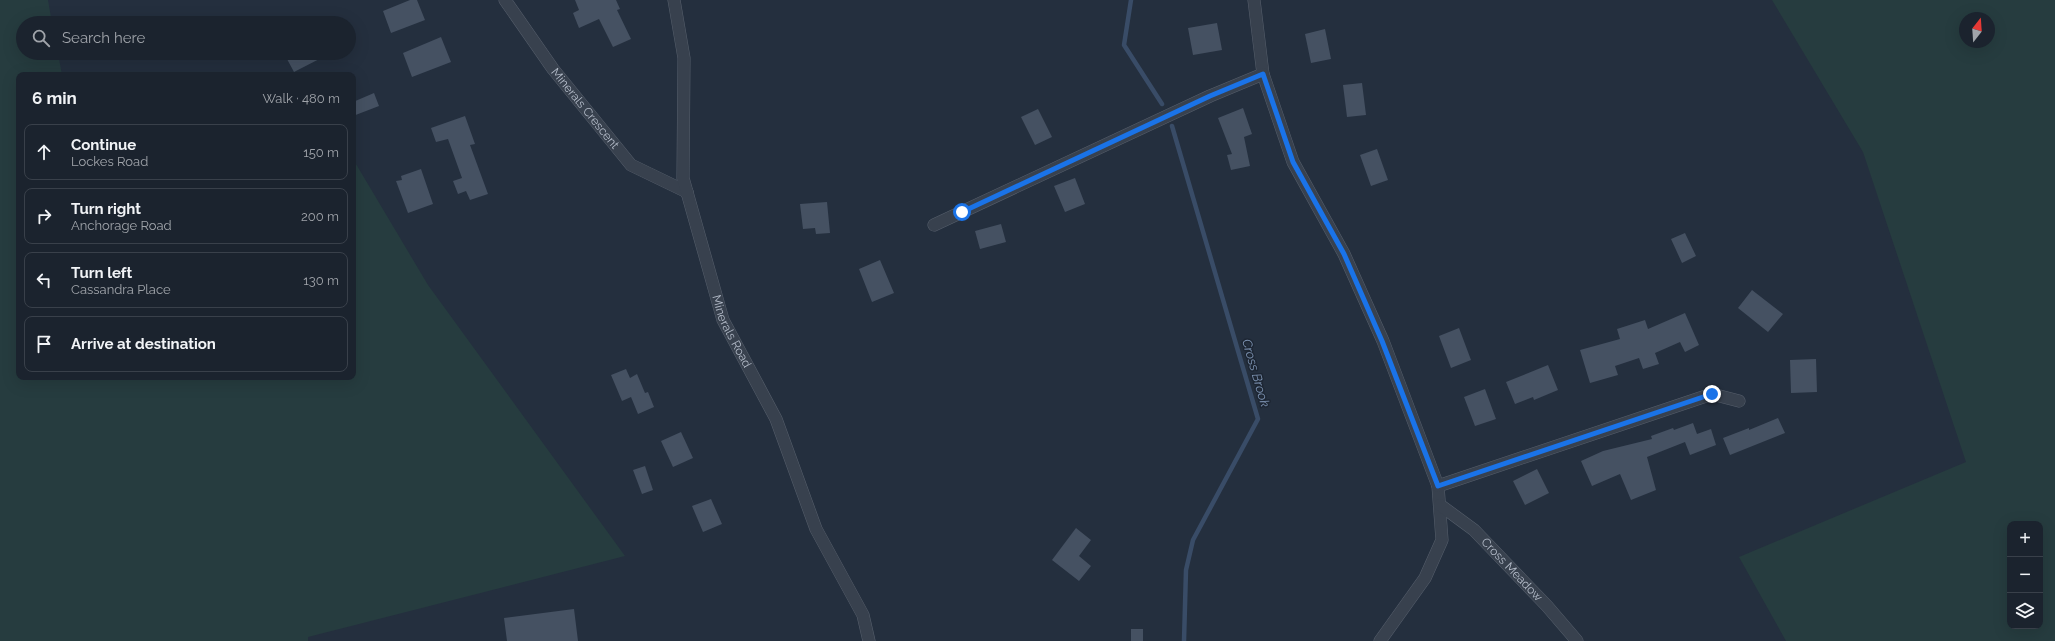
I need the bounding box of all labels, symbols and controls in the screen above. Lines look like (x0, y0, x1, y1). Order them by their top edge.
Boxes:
north arrow (1959, 12, 1995, 48)
search box (16, 16, 356, 60)
icon: search (30, 27, 52, 49)
text: Search here (62, 29, 145, 47)
street label: Minerals Crescent (548, 65, 622, 152)
text: 6 min (32, 88, 77, 108)
text: Walk · 480 m (262, 91, 340, 106)
text: Continue (71, 136, 136, 154)
icon: ahead (33, 141, 55, 163)
text: 150 m (303, 145, 339, 160)
text: Lockes Road (71, 154, 148, 169)
text: Turn right (71, 200, 141, 218)
route start (953, 203, 971, 221)
icon: right (33, 205, 55, 227)
text: 200 m (301, 209, 339, 224)
text: Anchorage Road (71, 218, 172, 233)
text: Turn left (71, 264, 132, 282)
icon: left (33, 269, 55, 291)
text: 130 m (303, 273, 339, 288)
text: Cassandra Place (71, 282, 171, 297)
street label: Minerals Road (709, 293, 754, 370)
icon: arrive (33, 333, 55, 355)
text: Arrive at destination (71, 335, 216, 353)
water label: Cross Brook (1239, 337, 1273, 409)
route end (1703, 385, 1721, 403)
map controls (2007, 521, 2043, 629)
button: + (2007, 521, 2043, 557)
street label: Cross Meadow (1478, 535, 1546, 604)
button: − (2007, 557, 2043, 593)
button: layers (2007, 593, 2043, 629)

